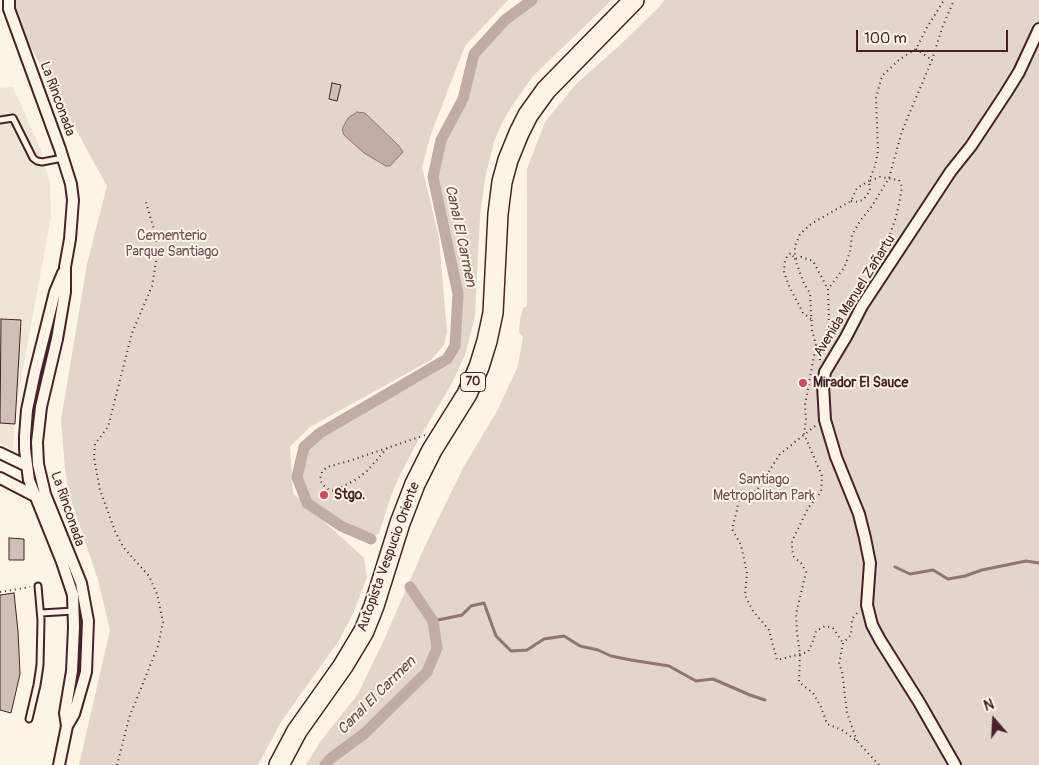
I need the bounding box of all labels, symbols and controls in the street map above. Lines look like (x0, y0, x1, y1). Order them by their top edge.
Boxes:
scale bar (859, 20, 1012, 52)
text: 100 m (864, 29, 907, 48)
street label: La Rinconada (36, 59, 78, 139)
water label: Canal El Carmen (440, 184, 480, 288)
park label: Cementerio Parque Santiago (125, 228, 219, 260)
street label: Avenida Manuel Zañartu (811, 232, 899, 360)
road number: 70 (460, 372, 486, 392)
place label: Mirador El Sauce (813, 375, 908, 391)
marker: Mirador El Sauce (797, 377, 809, 389)
street label: La Rinconada (46, 469, 88, 549)
park label: Santiago Metropolitan Park (713, 472, 815, 504)
street label: Autopista Vespucio Oriente (354, 480, 424, 634)
place label: Stgo. (334, 487, 365, 503)
marker: Stgo. (318, 489, 330, 501)
water label: Canal El Carmen (334, 653, 420, 739)
north arrow (969, 695, 1019, 745)
text: N (982, 696, 996, 715)

